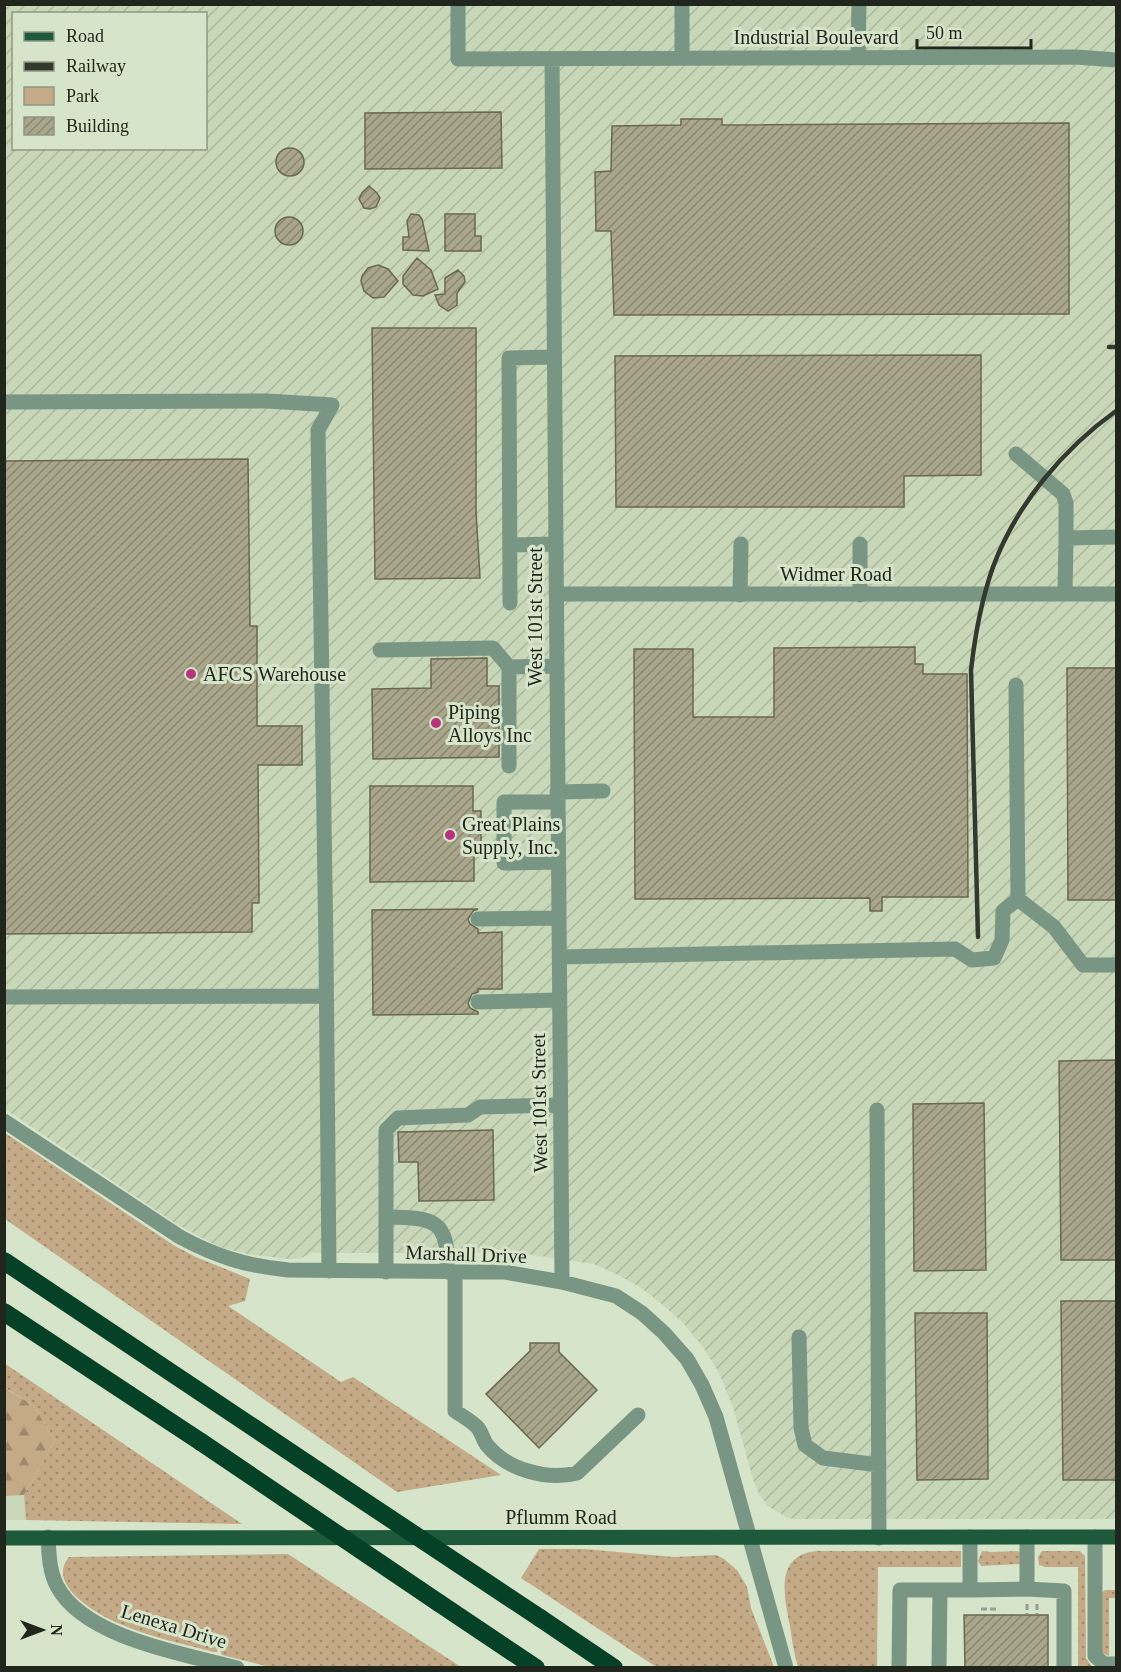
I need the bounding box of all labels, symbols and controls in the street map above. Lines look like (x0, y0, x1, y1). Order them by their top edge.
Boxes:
legend (12, 12, 207, 150)
scale bar (917, 12, 1031, 50)
text: 50 m (926, 23, 963, 43)
text: Road (66, 26, 104, 46)
street label: Industrial Boulevard (734, 26, 898, 48)
text: Railway (66, 56, 126, 76)
text: Park (66, 86, 99, 106)
text: Building (66, 116, 129, 136)
street label: West 101st Street (524, 547, 546, 687)
street label: Widmer Road (780, 563, 892, 585)
place label: AFCS Warehouse (203, 663, 346, 685)
marker: AFCS Warehouse (184, 667, 198, 681)
place label: Piping Alloys Inc (448, 701, 532, 747)
marker: Piping Alloys Inc (429, 716, 443, 730)
place label: Great Plains Supply, Inc. (462, 813, 561, 859)
marker: Great Plains Supply, Inc. (443, 828, 457, 842)
street label: West 101st Street (527, 1033, 551, 1173)
street label: Marshall Drive (405, 1241, 527, 1267)
street label: Pflumm Road (505, 1506, 617, 1528)
street label: Lenexa Drive (118, 1599, 230, 1653)
north arrow (12, 1600, 72, 1660)
text: N (48, 1624, 65, 1636)

